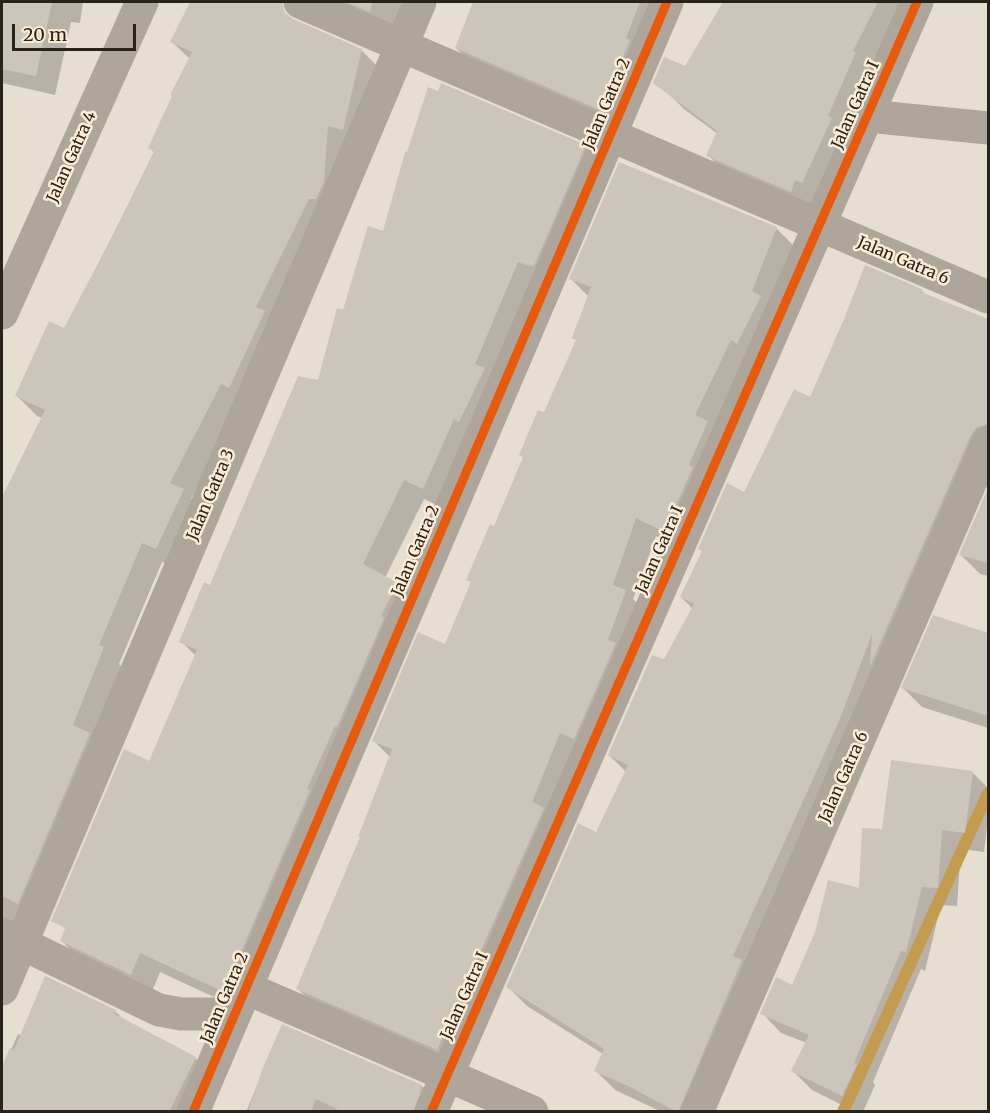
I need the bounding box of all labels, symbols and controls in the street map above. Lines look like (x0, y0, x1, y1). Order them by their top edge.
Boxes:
scale bar (15, 12, 140, 50)
text: 20 m (23, 23, 67, 46)
street label: Jalan Gatra 2 (579, 55, 635, 153)
street label: Jalan Gatra I (828, 58, 884, 152)
street label: Jalan Gatra 4 (43, 108, 101, 206)
street label: Jalan Gatra 6 (854, 233, 952, 289)
street label: Jalan Gatra 3 (183, 447, 239, 543)
street label: Jalan Gatra 2 (388, 502, 444, 600)
street label: Jalan Gatra I (632, 503, 688, 597)
street label: Jalan Gatra 6 (815, 729, 873, 825)
street label: Jalan Gatra 2 (197, 949, 253, 1047)
street label: Jalan Gatra I (437, 949, 493, 1043)

